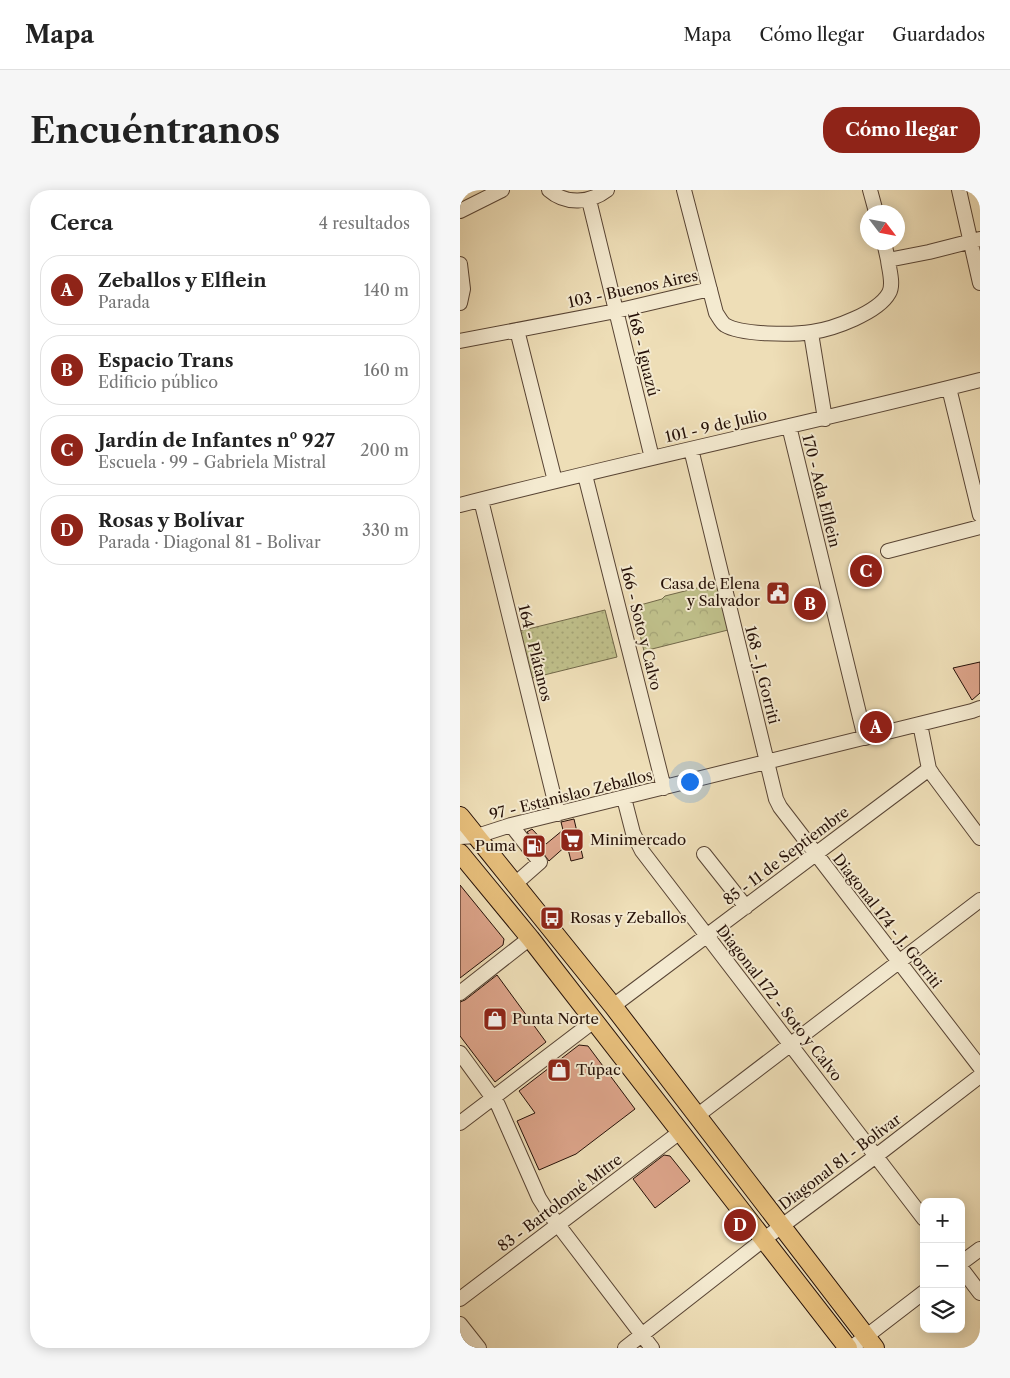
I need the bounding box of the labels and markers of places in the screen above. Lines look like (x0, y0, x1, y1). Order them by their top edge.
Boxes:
pin: C (850, 552, 882, 590)
place label: Casa de Elena y Salvador (660, 574, 761, 610)
public building icon: Casa de Elena y Salvador (765, 580, 791, 606)
pin: B (794, 585, 826, 623)
pin: A (860, 708, 892, 746)
supermarket icon: Minimercado (559, 827, 585, 853)
place label: Minimercado (590, 830, 686, 849)
fuel station icon: Puma (521, 833, 547, 859)
place label: Puma (475, 836, 516, 855)
bus stop icon: Rosas y Zeballos (539, 905, 565, 931)
place label: Rosas y Zeballos (570, 908, 687, 927)
shop icon: Punta Norte (482, 1006, 508, 1032)
place label: Punta Norte (512, 1009, 599, 1028)
shop icon: Túpac (546, 1057, 572, 1083)
place label: Túpac (576, 1060, 621, 1079)
pin: D (724, 1206, 756, 1244)

